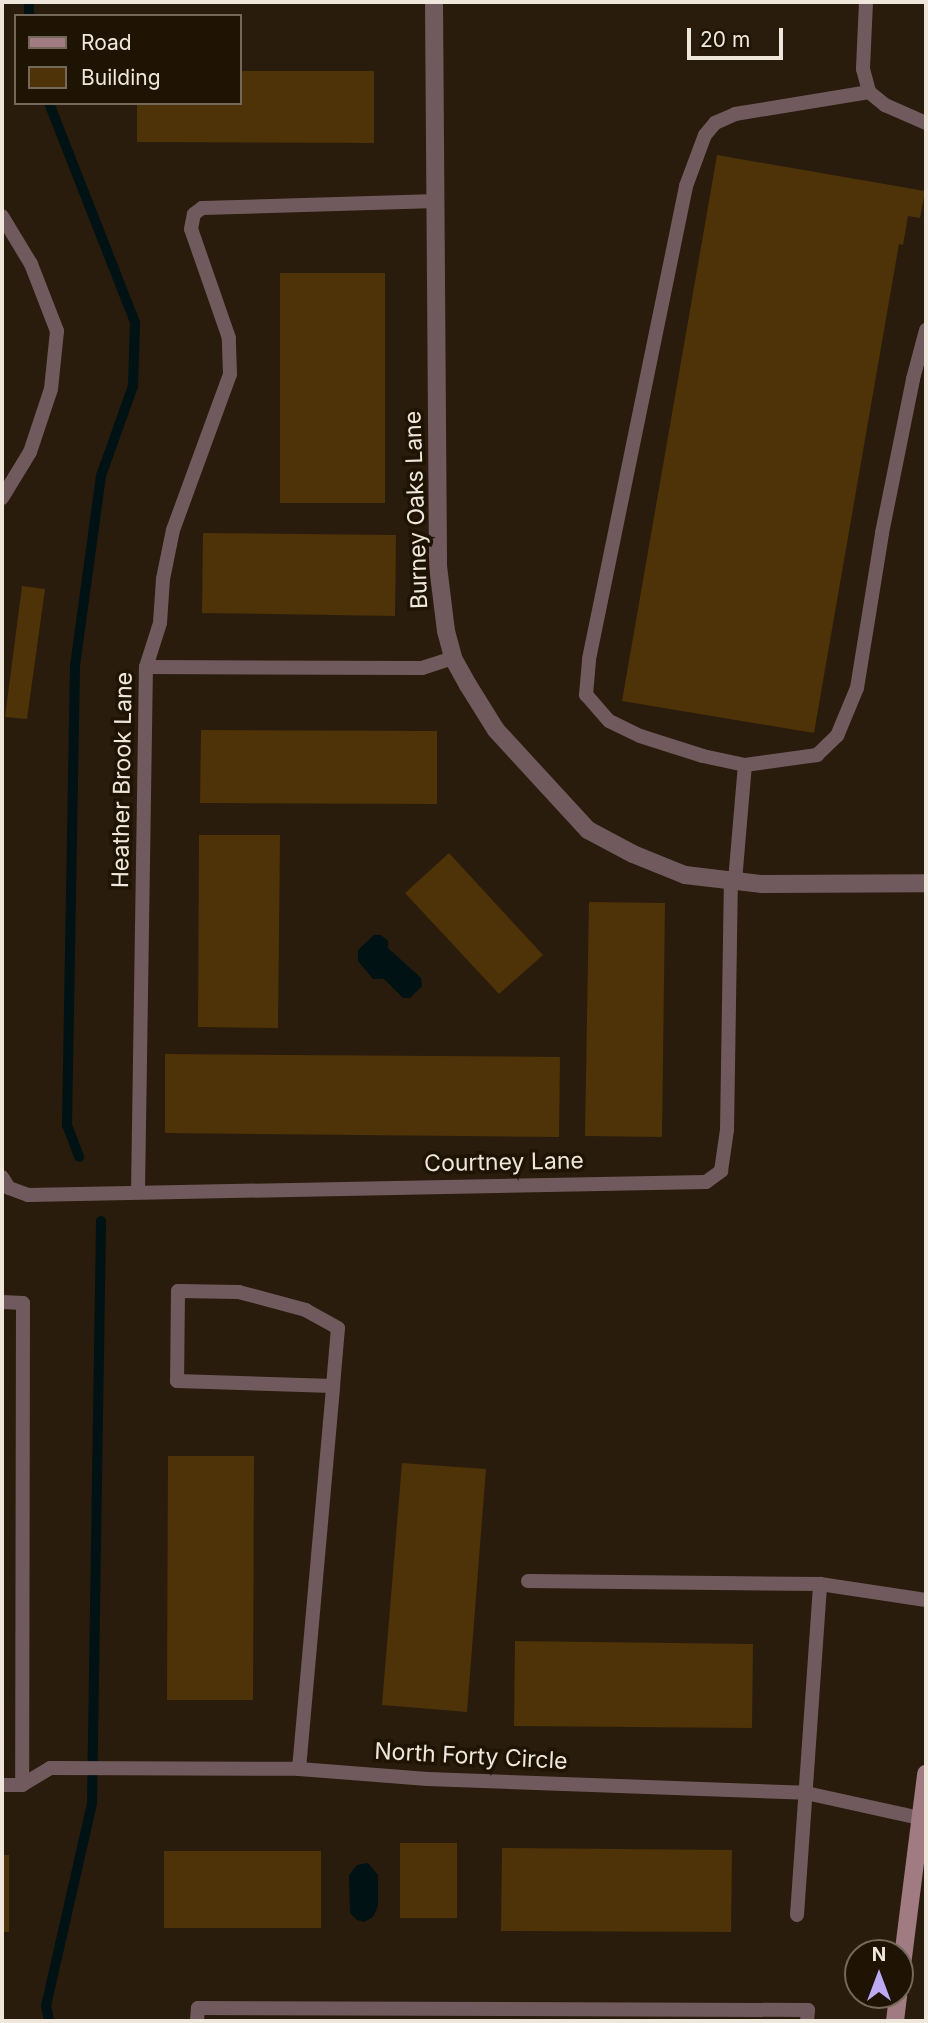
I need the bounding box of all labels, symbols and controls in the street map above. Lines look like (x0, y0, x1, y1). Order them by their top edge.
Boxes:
legend (14, 14, 242, 105)
scale bar (690, 14, 786, 58)
text: 20 m (700, 27, 750, 52)
text: Road (81, 30, 132, 55)
text: Building (81, 65, 161, 90)
street label: Burney Oaks Lane (399, 410, 433, 610)
street label: Heather Brook Lane (106, 672, 138, 888)
street label: Courtney Lane (424, 1147, 584, 1177)
street label: North Forty Circle (374, 1737, 568, 1775)
north arrow (844, 1939, 914, 2009)
text: N (872, 1943, 886, 1966)

